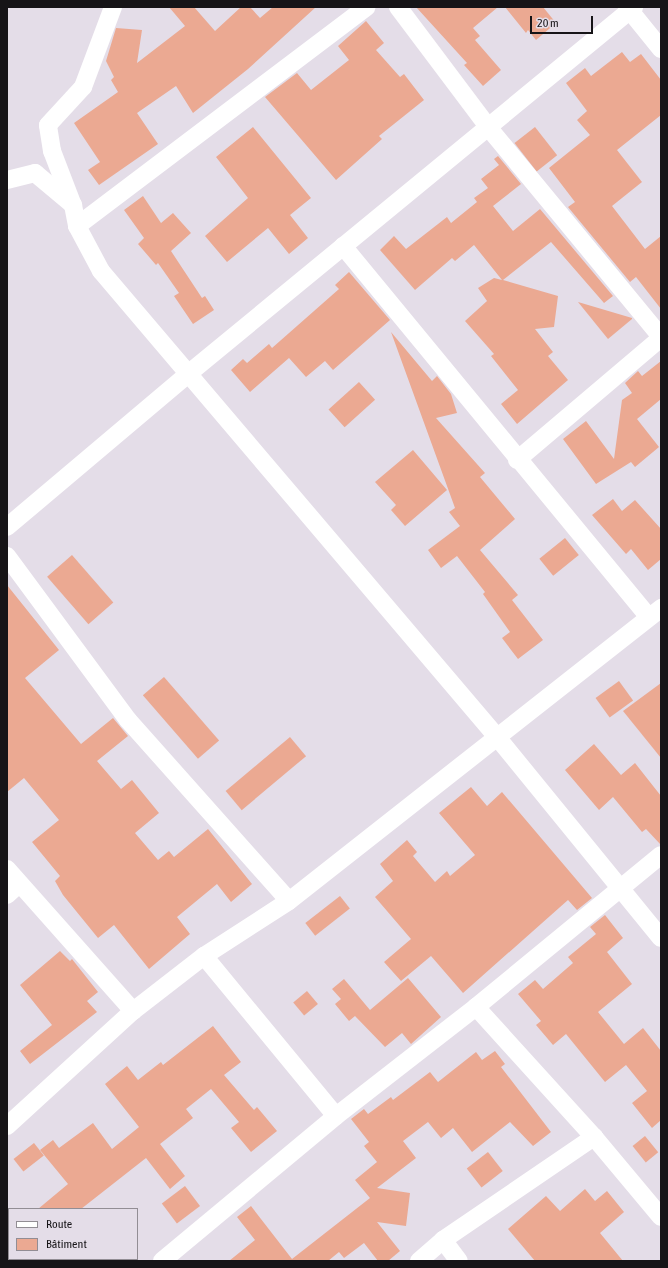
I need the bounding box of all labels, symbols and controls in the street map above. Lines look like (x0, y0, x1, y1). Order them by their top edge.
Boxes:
scale bar (532, 8, 595, 34)
text: 20 m (537, 16, 559, 30)
legend (8, 1208, 138, 1260)
text: Route (46, 1217, 72, 1231)
text: Bâtiment (46, 1237, 87, 1251)

